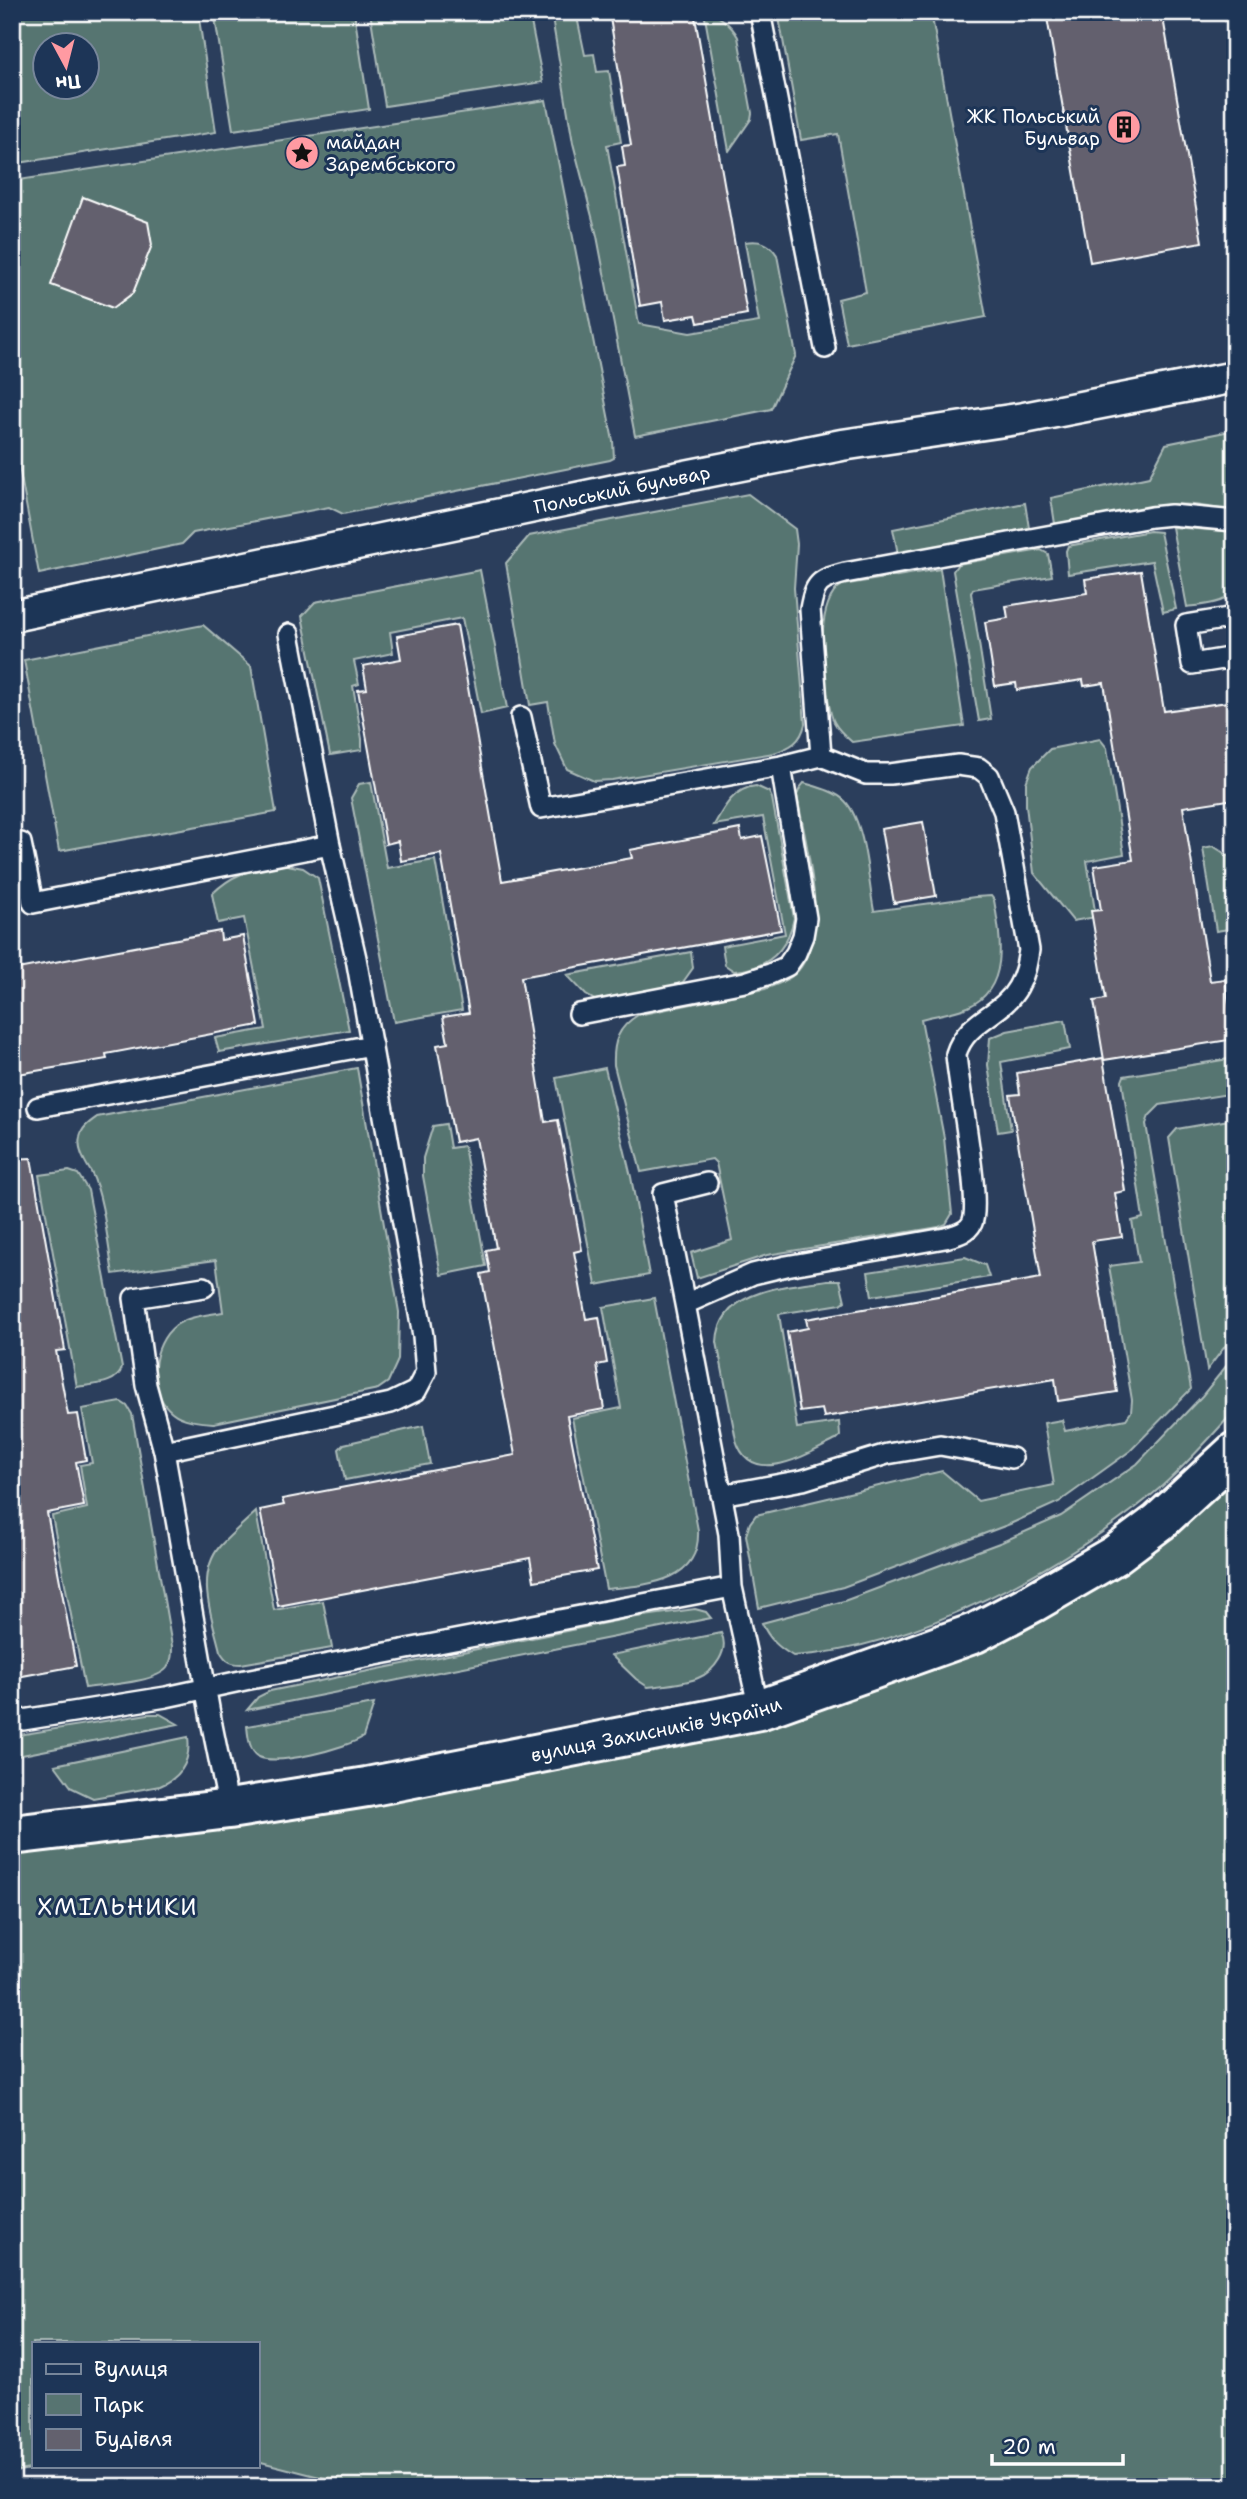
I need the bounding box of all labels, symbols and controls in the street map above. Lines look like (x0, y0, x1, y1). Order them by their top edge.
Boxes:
north arrow (32, 32, 102, 102)
text: Пн (54, 68, 82, 96)
place label: ЖК Польський Бульвар (967, 104, 1100, 151)
building icon: ЖК Польський Бульвар (1105, 108, 1143, 146)
place label: майдан Зарембського (326, 130, 456, 177)
place icon: майдан Зарембського (283, 134, 321, 172)
street label: Польський бульвар (531, 459, 712, 519)
street label: вулиця Захисників України (528, 1691, 785, 1767)
district label: ХМІЛЬНИКИ (37, 1892, 199, 1922)
legend (32, 2342, 259, 2468)
text: Вулиця (94, 2355, 168, 2383)
text: Парк (94, 2391, 144, 2419)
scale bar (992, 2422, 1123, 2466)
text: Будівля (94, 2425, 173, 2453)
text: 20 m (1002, 2433, 1056, 2461)

